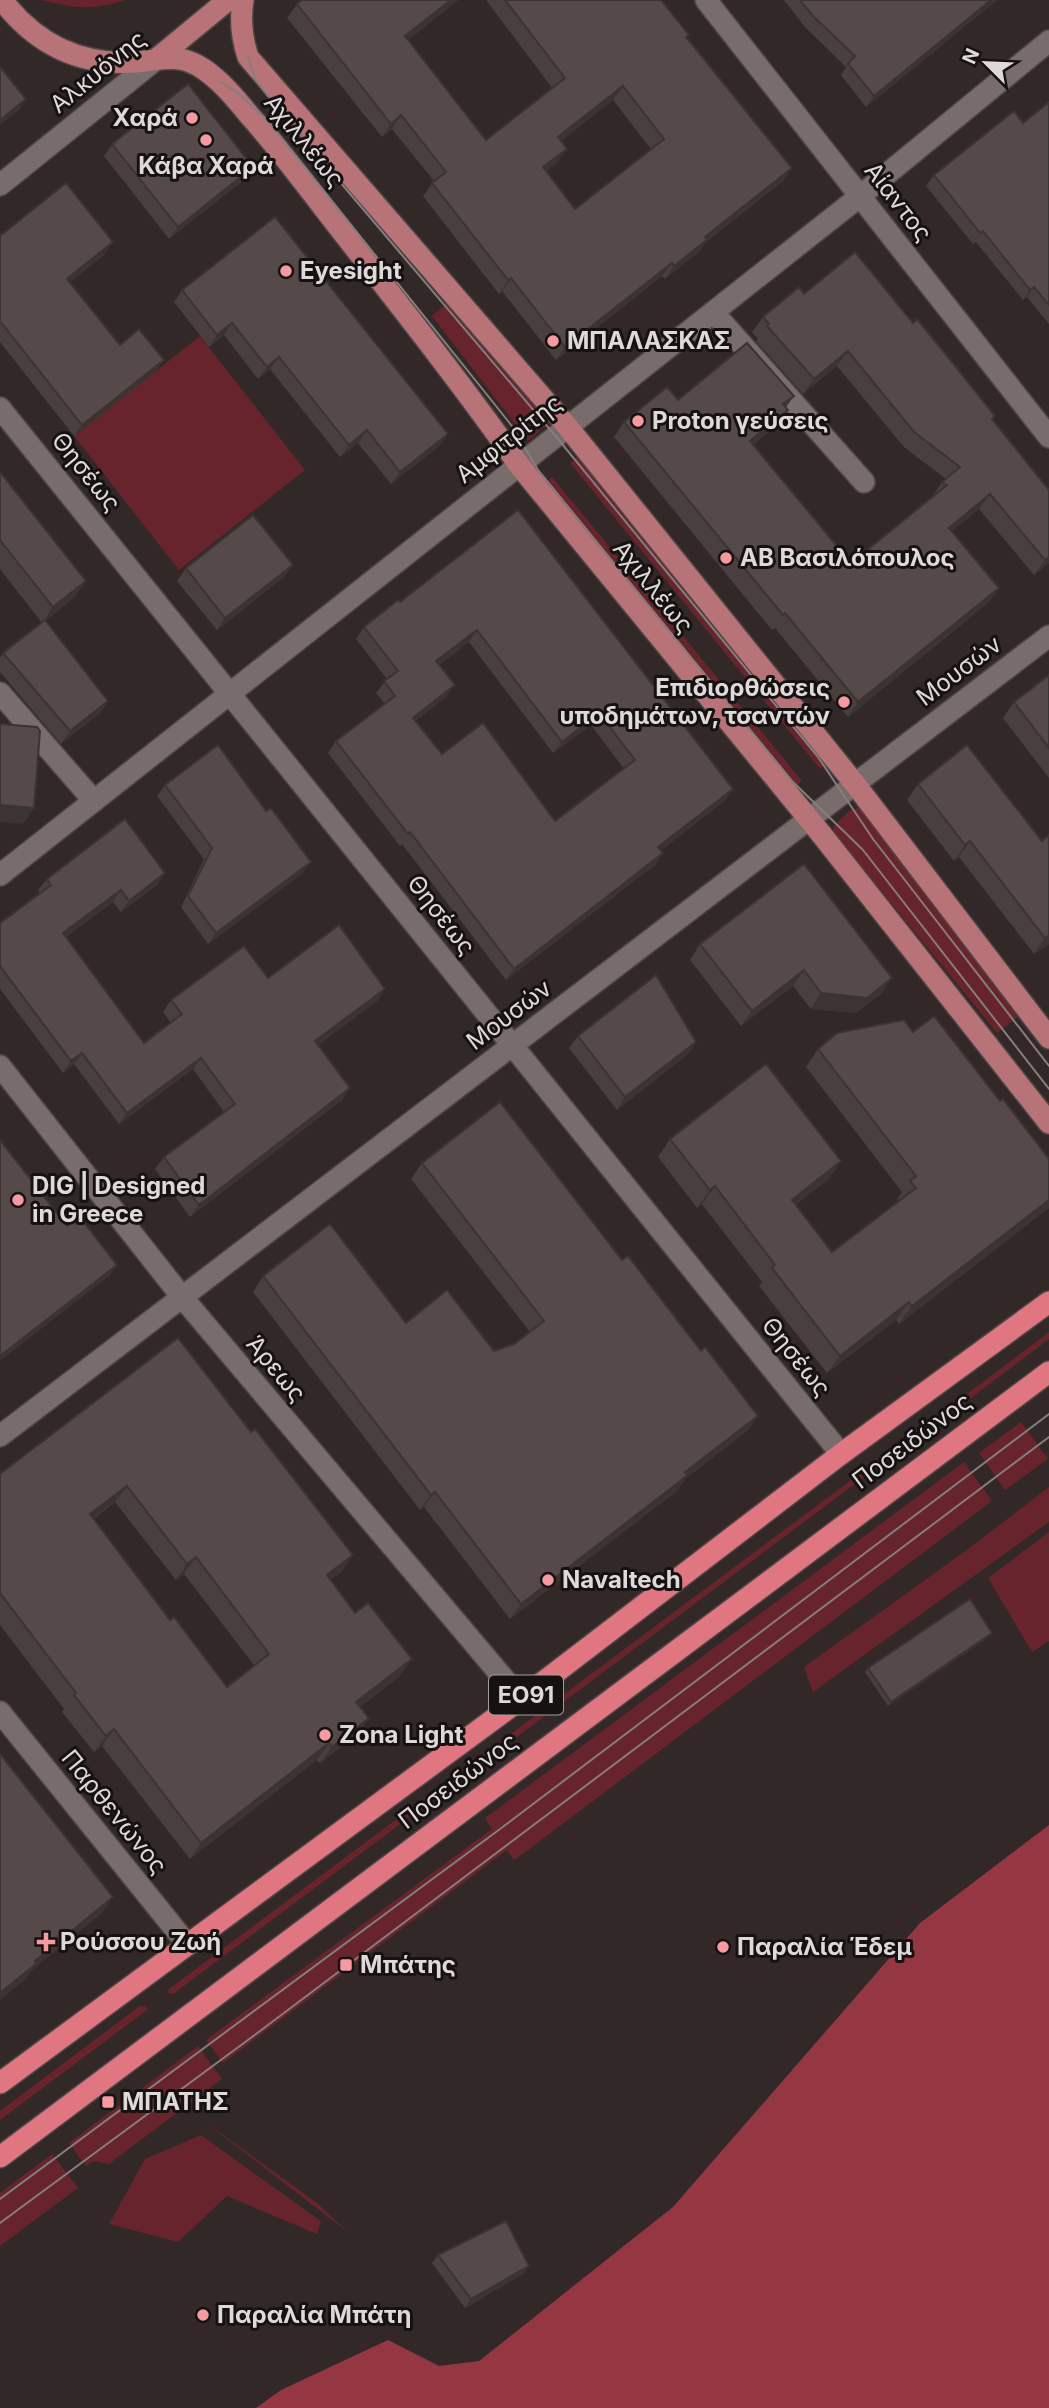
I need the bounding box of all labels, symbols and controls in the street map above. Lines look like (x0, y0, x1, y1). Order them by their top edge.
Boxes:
street label: Αλκυόνης (44, 24, 151, 119)
north arrow (951, 28, 1021, 98)
text: N (957, 45, 984, 68)
street label: Αχιλλέως (258, 88, 351, 193)
place label: Χαρά (113, 103, 178, 132)
marker: Χαρά (184, 110, 200, 126)
marker: Κάβα Χαρά (198, 132, 214, 148)
place label: Κάβα Χαρά (138, 151, 274, 180)
street label: Αίαντος (859, 156, 938, 247)
place label: Eyesight (300, 256, 402, 285)
marker: Eyesight (278, 263, 294, 279)
place label: ΜΠΑΛΑΣΚΑΣ (567, 326, 730, 355)
marker: ΜΠΑΛΑΣΚΑΣ (545, 333, 561, 349)
street label: Αμφιτρίτης (450, 388, 568, 489)
place label: Proton γεύσεις (652, 406, 829, 435)
marker: Proton γεύσεις (630, 413, 646, 429)
street label: Θησέως (46, 426, 127, 517)
street label: Αχιλλέως (607, 534, 700, 639)
place label: ΑΒ Βασιλόπουλος (740, 543, 955, 572)
marker: ΑΒ Βασιλόπουλος (718, 550, 734, 566)
street label: Μουσών (911, 629, 1007, 712)
place label: Επιδιορθώσεις υποδημάτων, τσαντών (560, 673, 830, 730)
marker: Επιδιορθώσεις υποδημάτων, τσαντών (836, 694, 852, 710)
street label: Θησέως (401, 869, 482, 960)
street label: Μουσών (461, 973, 557, 1056)
place label: DIG | Designed in Greece (32, 1171, 205, 1228)
marker: DIG | Designed in Greece (10, 1192, 26, 1208)
street label: Θησέως (756, 1311, 837, 1402)
street label: Άρεως (240, 1330, 312, 1408)
street label: Ποσειδώνος (846, 1386, 977, 1495)
place label: Navaltech (562, 1565, 681, 1594)
marker: Navaltech (540, 1572, 556, 1588)
road number: ΕΟ91 (489, 1676, 563, 1714)
place label: Zona Light (339, 1720, 463, 1749)
street label: Ποσειδώνος (392, 1726, 523, 1835)
marker: Zona Light (317, 1727, 333, 1743)
street label: Παρθενώνος (55, 1744, 173, 1880)
place label: Ρούσσου Ζωή (60, 1927, 221, 1956)
place label: Παραλία Έδεμ (737, 1932, 912, 1961)
marker: Ρούσσου Ζωή (38, 1934, 54, 1950)
marker: Παραλία Έδεμ (715, 1939, 731, 1955)
place label: Μπάτης (360, 1950, 456, 1979)
marker: Μπάτης (338, 1957, 354, 1973)
place label: ΜΠΑΤΗΣ (122, 2087, 229, 2116)
marker: ΜΠΑΤΗΣ (100, 2094, 116, 2110)
place label: Παραλία Μπάτη (217, 2300, 411, 2329)
marker: Παραλία Μπάτη (195, 2307, 211, 2323)

